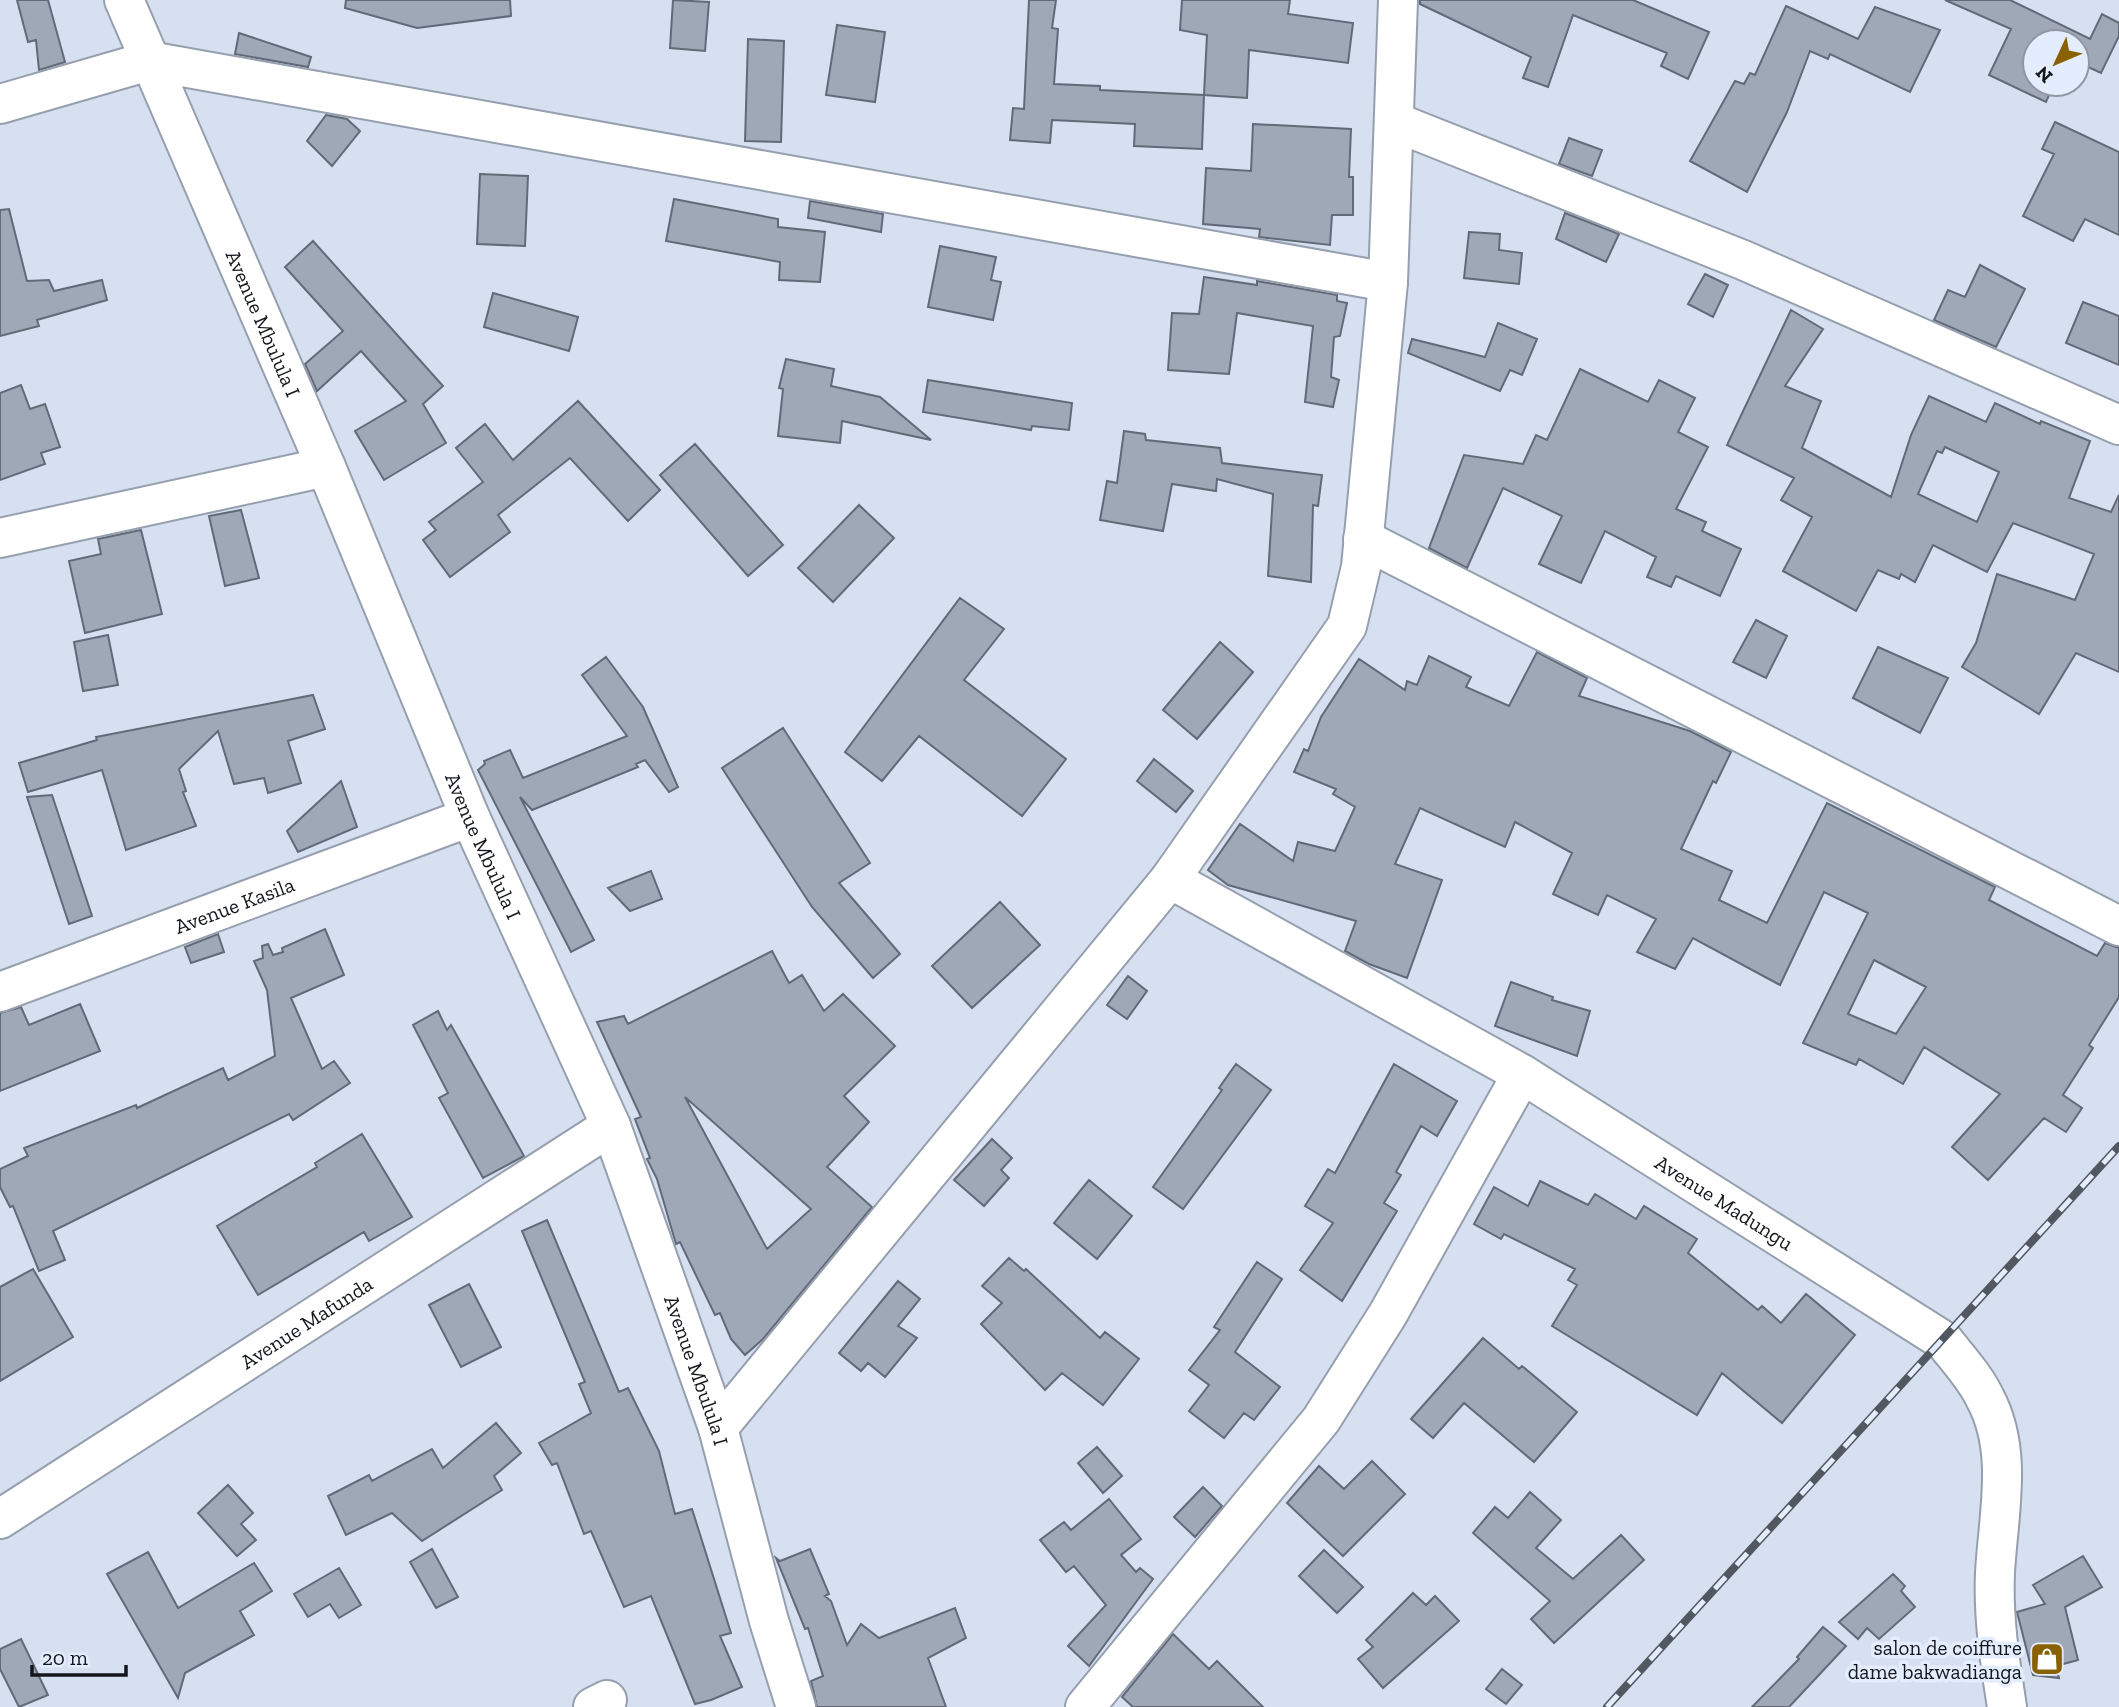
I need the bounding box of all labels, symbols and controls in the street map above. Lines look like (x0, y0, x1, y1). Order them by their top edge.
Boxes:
north arrow (2021, 28, 2091, 98)
text: N (2031, 61, 2057, 88)
street label: Avenue Mbulula I (221, 246, 306, 400)
street label: Avenue Mbulula I (441, 769, 527, 923)
street label: Avenue Kasila (171, 871, 298, 938)
street label: Avenue Madungu (1651, 1149, 1798, 1255)
street label: Avenue Mafunda (235, 1270, 377, 1374)
street label: Avenue Mbulula I (659, 1292, 735, 1448)
scale bar (32, 1634, 126, 1678)
place label: salon de coiffure dame bakwadianga (1848, 1635, 2022, 1684)
shop icon: salon de coiffure dame bakwadianga (2028, 1640, 2066, 1678)
text: 20 m (42, 1645, 88, 1670)

